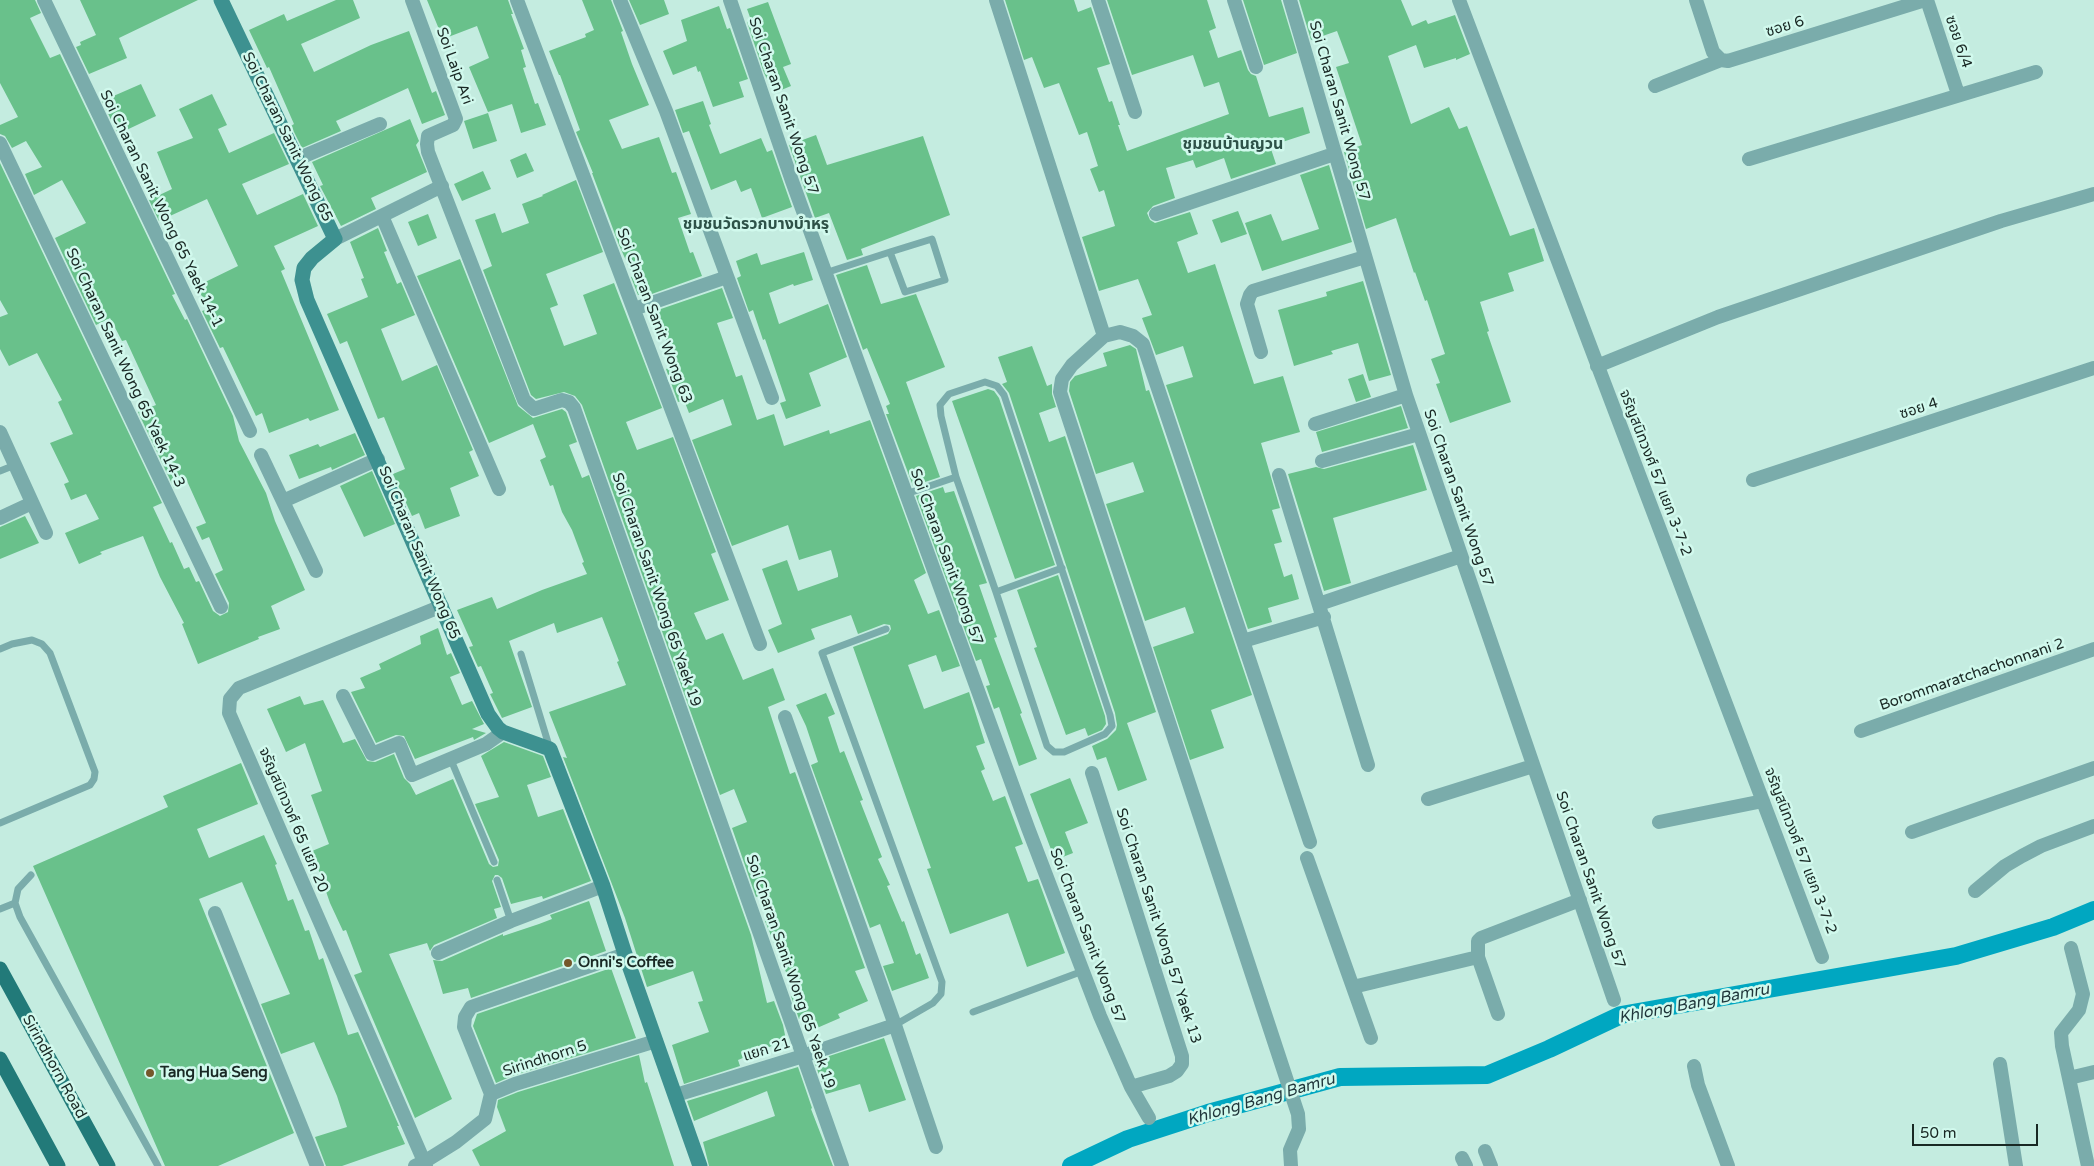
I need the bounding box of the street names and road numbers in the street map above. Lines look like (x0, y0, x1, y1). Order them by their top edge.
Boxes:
street label: ซอย 6 (1764, 13, 1806, 41)
street label: ซอย 6/4 (1941, 13, 1975, 71)
street label: Soi Charan Sanit Wong 57 (744, 15, 822, 197)
street label: Soi Charan Sanit Wong 57 (1305, 19, 1373, 203)
street label: Soi Laip Ari (432, 25, 476, 107)
street label: Soi Charan Sanit Wong 65 (238, 49, 336, 225)
street label: Soi Charan Sanit Wong 65 Yaek 14-1 (95, 87, 227, 331)
street label: Soi Charan Sanit Wong 63 (612, 226, 696, 406)
street label: Soi Charan Sanit Wong 65 Yaek 14-3 (61, 245, 189, 491)
street label: จรัญสนิทวงศ์ 57 แยก 3-7-2 (1615, 387, 1695, 559)
street label: ซอย 4 (1898, 394, 1940, 424)
street label: Soi Charan Sanit Wong 57 (1419, 407, 1497, 589)
street label: Soi Charan Sanit Wong 65 (374, 464, 464, 642)
street label: Soi Charan Sanit Wong 57 (906, 466, 986, 648)
street label: Soi Charan Sanit Wong 65 Yaek 19 (607, 471, 705, 709)
street label: Borommaratchachonnani 2 (1877, 635, 2067, 715)
street label: จรัญสนิทวงศ์ 65 แยก 20 (254, 745, 332, 895)
street label: จรัญสนิทวงศ์ 57 แยก 3-7-2 (1760, 765, 1840, 937)
street label: Soi Charan Sanit Wong 57 (1551, 789, 1629, 971)
street label: Soi Charan Sanit Wong 57 Yaek 13 (1111, 806, 1205, 1046)
street label: Soi Charan Sanit Wong 57 (1045, 846, 1129, 1026)
street label: Soi Charan Sanit Wong 65 Yaek 19 (741, 853, 839, 1091)
street label: Sirindhorn Road (18, 1012, 90, 1122)
street label: แยก 21 (741, 1034, 793, 1066)
street label: Sirindhorn 5 (501, 1037, 589, 1081)

